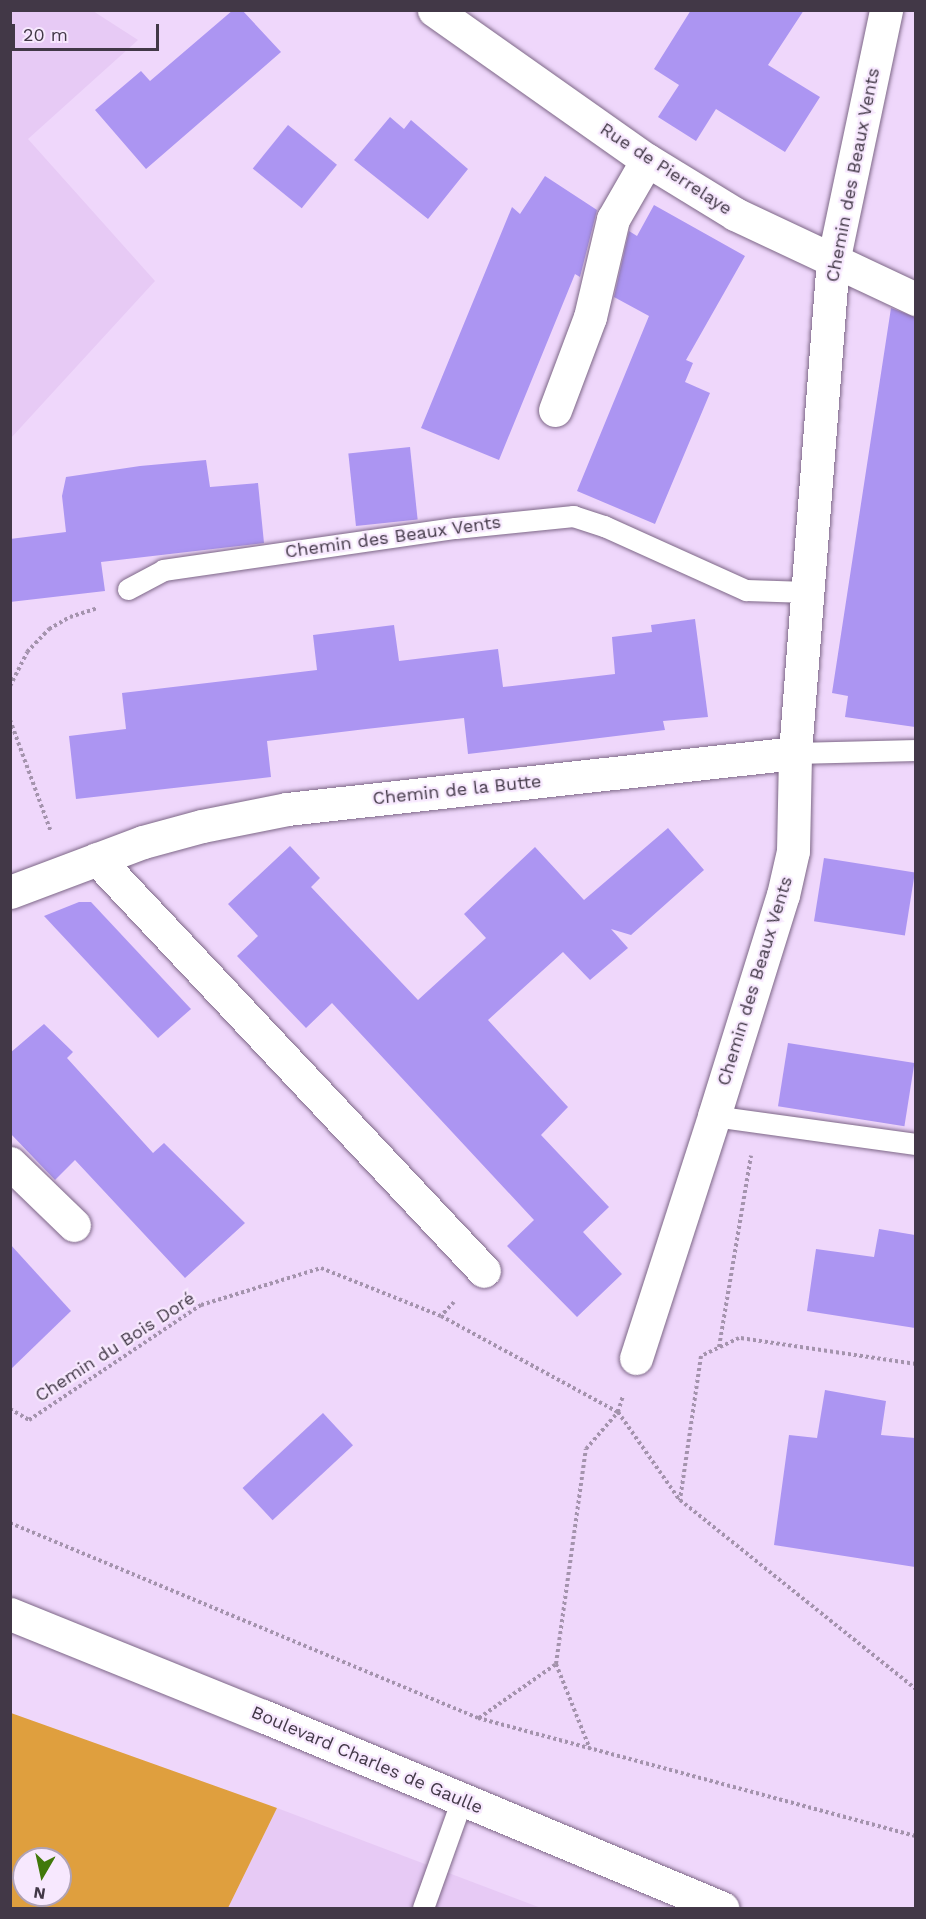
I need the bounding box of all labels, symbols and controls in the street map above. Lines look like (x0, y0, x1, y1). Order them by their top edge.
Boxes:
scale bar (15, 12, 162, 50)
text: 20 m (23, 24, 68, 45)
street label: Chemin des Beaux Vents (822, 66, 884, 284)
street label: Rue de Pierrelaye (596, 118, 736, 220)
street label: Chemin des Beaux Vents (283, 511, 503, 563)
street label: Chemin de la Butte (371, 770, 543, 810)
street label: Chemin des Beaux Vents (713, 873, 797, 1089)
street label: Chemin du Bois Doré (31, 1287, 199, 1407)
street label: Boulevard Charles de Gaulle (248, 1701, 486, 1819)
north arrow (12, 1847, 72, 1907)
text: N (32, 1883, 47, 1904)

